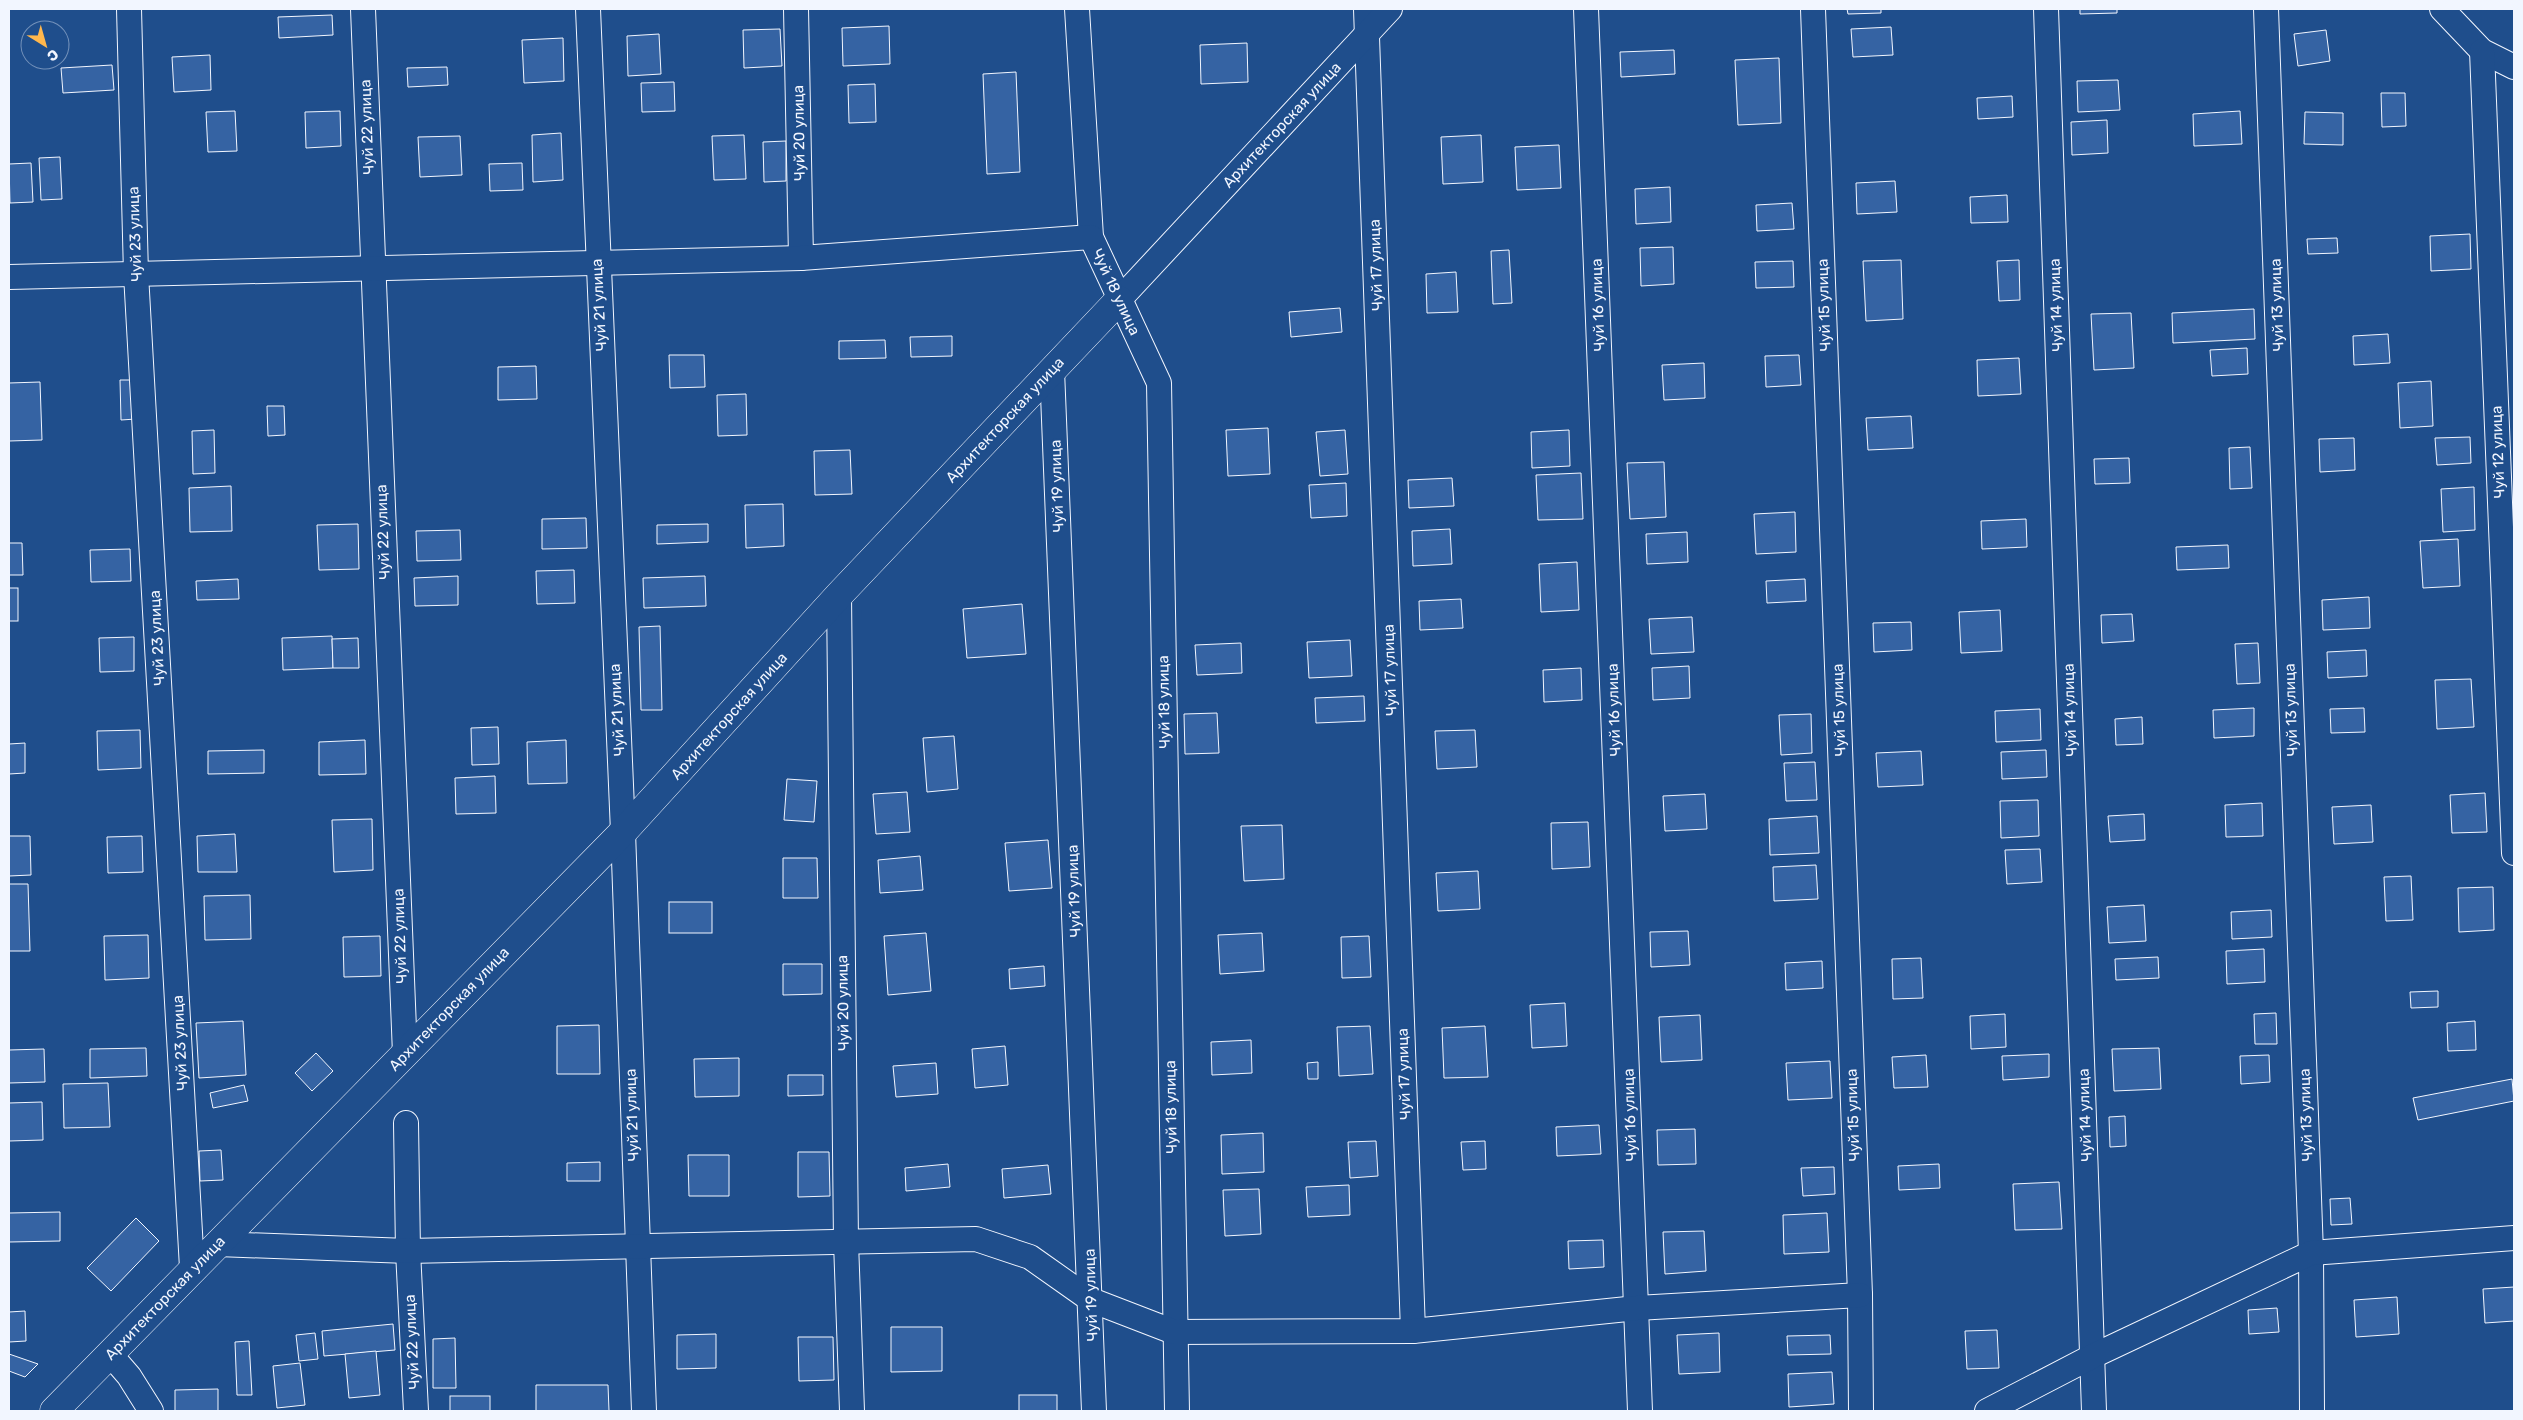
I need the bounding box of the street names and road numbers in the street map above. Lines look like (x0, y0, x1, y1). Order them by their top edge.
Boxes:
street label: Архитекторская улица (1219, 58, 1345, 192)
street label: Чуй 22 улица (356, 79, 378, 175)
street label: Чуй 20 улица (789, 85, 809, 181)
street label: Чуй 23 улица (124, 186, 146, 282)
street label: Чуй 17 улица (1365, 219, 1387, 311)
street label: Чуй 18 улица (1088, 246, 1144, 338)
street label: Чуй 21 улица (588, 258, 610, 352)
street label: Чуй 16 улица (1587, 258, 1609, 352)
street label: Чуй 15 улица (1813, 258, 1835, 352)
street label: Чуй 14 улица (2045, 258, 2067, 352)
street label: Чуй 13 улица (2266, 258, 2288, 352)
street label: Архитекторская улица (942, 353, 1068, 487)
street label: Чуй 12 улица (2487, 405, 2509, 499)
street label: Чуй 19 улица (1046, 439, 1068, 533)
street label: Чуй 22 улица (372, 484, 394, 580)
street label: Чуй 23 улица (146, 590, 168, 686)
street label: Чуй 17 улица (1379, 624, 1401, 716)
street label: Архитекторская улица (667, 649, 791, 783)
street label: Чуй 18 улица (1154, 655, 1174, 749)
street label: Чуй 21 улица (606, 663, 628, 757)
street label: Чуй 16 улица (1603, 663, 1625, 757)
street label: Чуй 15 улица (1828, 663, 1850, 757)
street label: Чуй 14 улица (2059, 663, 2081, 757)
street label: Чуй 13 улица (2280, 663, 2302, 757)
street label: Чуй 19 улица (1063, 844, 1085, 938)
street label: Чуй 22 улица (389, 888, 411, 984)
street label: Архитекторская улица (385, 943, 513, 1075)
street label: Чуй 20 улица (833, 955, 853, 1051)
street label: Чуй 23 улица (169, 995, 191, 1091)
street label: Чуй 17 улица (1393, 1028, 1415, 1120)
street label: Чуй 18 улица (1161, 1060, 1181, 1154)
street label: Чуй 21 улица (621, 1068, 643, 1162)
street label: Чуй 16 улица (1619, 1068, 1641, 1162)
street label: Чуй 15 улица (1842, 1068, 1864, 1162)
street label: Чуй 14 улица (2074, 1068, 2096, 1162)
street label: Чуй 13 улица (2295, 1068, 2317, 1162)
street label: Архитекторская улица (101, 1232, 229, 1364)
street label: Чуй 19 улица (1080, 1248, 1102, 1342)
street label: Чуй 22 улица (401, 1294, 423, 1390)

